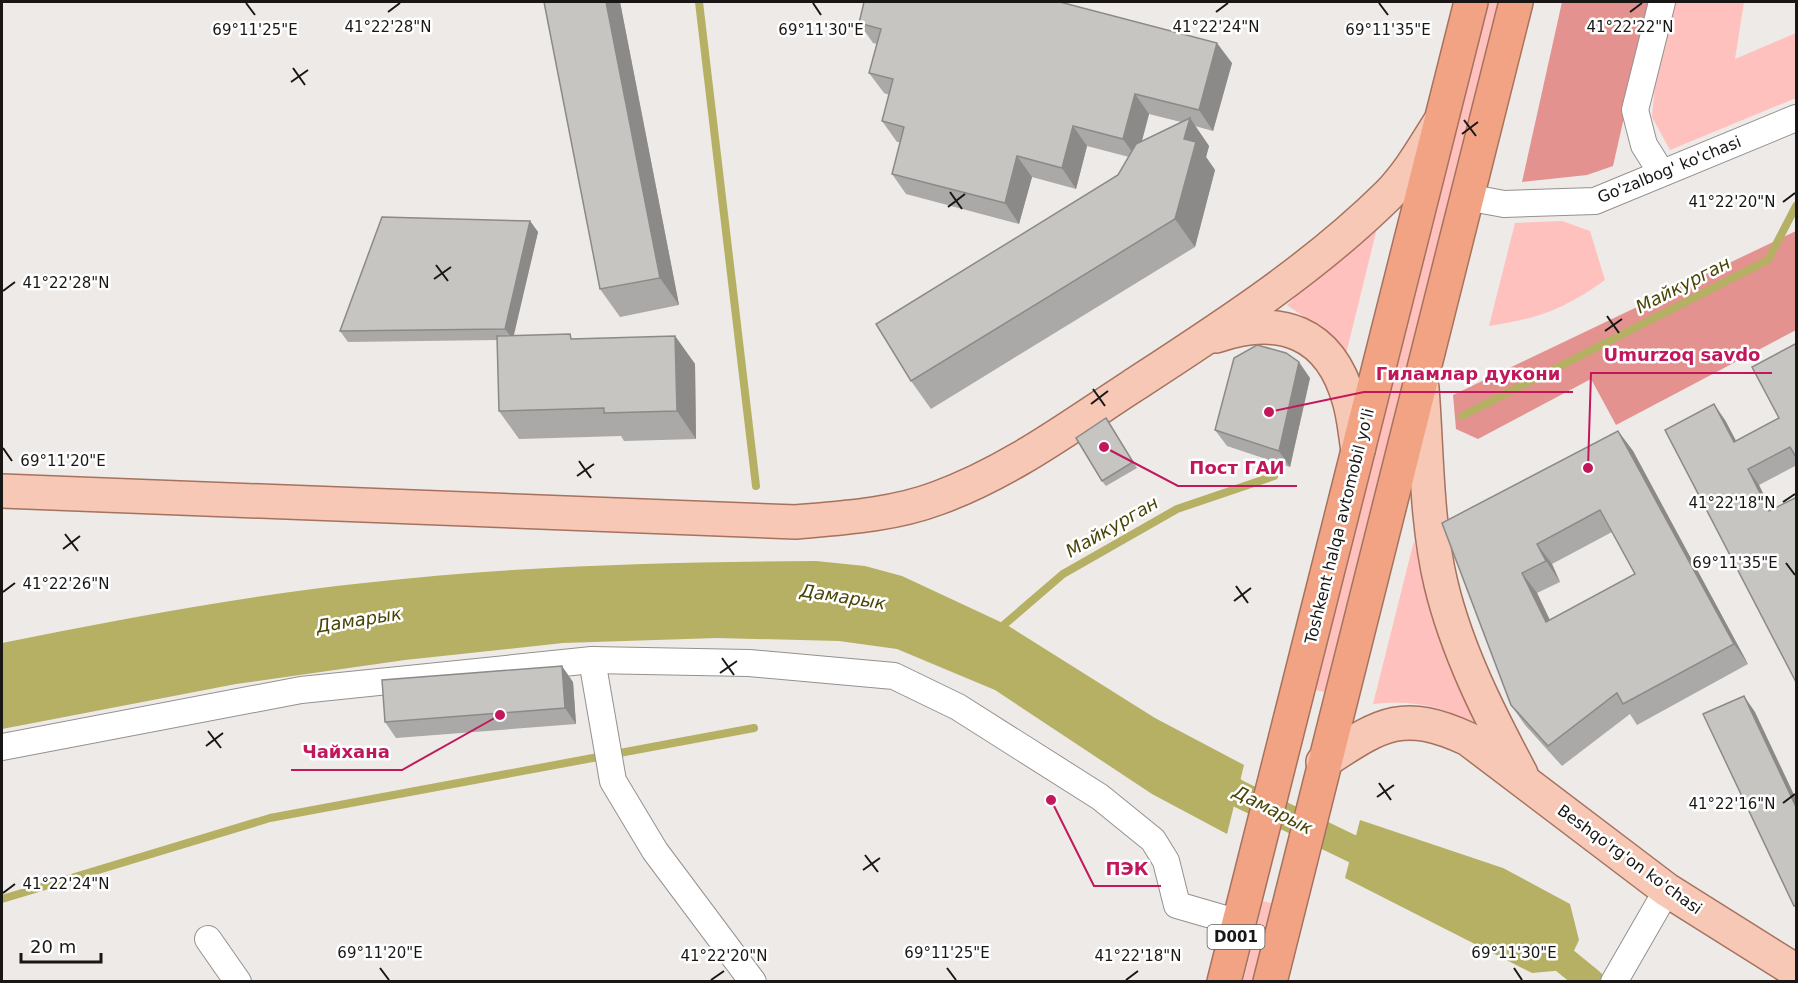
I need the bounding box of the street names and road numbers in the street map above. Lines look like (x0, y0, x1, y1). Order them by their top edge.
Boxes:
street label: Go'zalbog' ko'chasi (1595, 132, 1744, 207)
street label: Toshkent halqa avtomobil yo'li (1301, 406, 1378, 647)
street label: Beshqo'rg'on ko'chasi (1554, 801, 1706, 918)
road number: D001 (1208, 925, 1264, 949)

